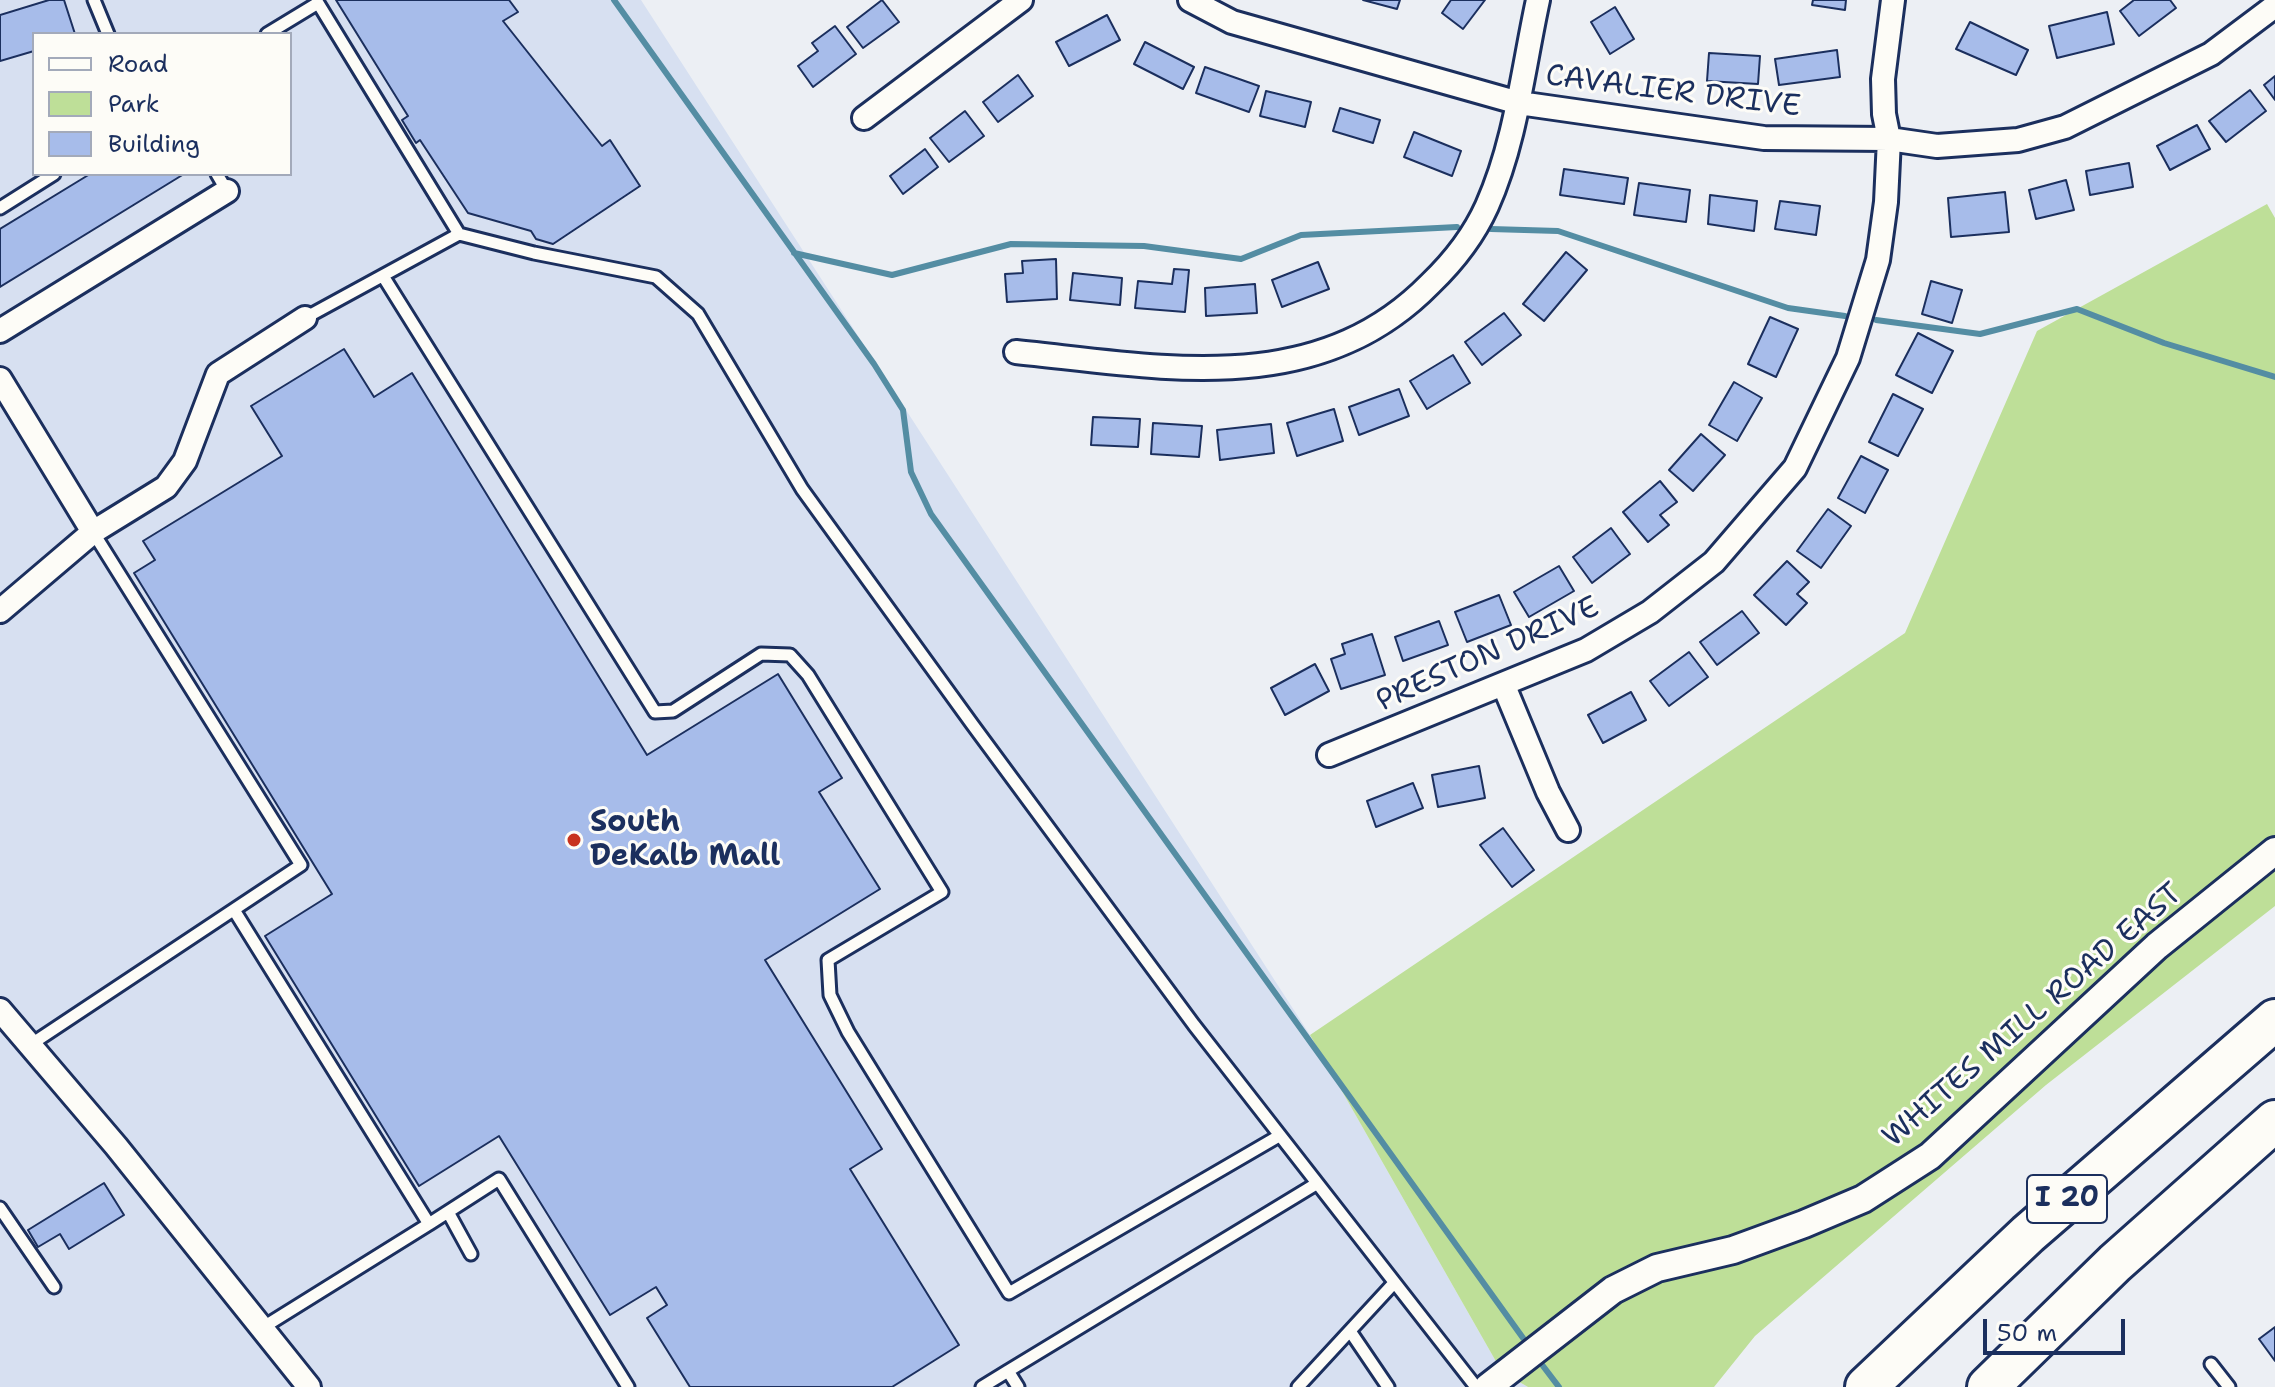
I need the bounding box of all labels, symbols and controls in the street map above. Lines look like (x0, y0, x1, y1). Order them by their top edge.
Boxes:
legend (32, 32, 292, 176)
text: Road (108, 48, 168, 80)
street label: CAVALIER DRIVE (1543, 58, 1803, 126)
text: Park (108, 88, 160, 120)
text: Building (108, 128, 200, 160)
street label: PRESTON DRIVE (1371, 590, 1605, 720)
place label: South DeKalb Mall (590, 805, 780, 876)
marker: South DeKalb Mall (565, 831, 583, 849)
street label: WHITES MILL ROAD EAST (1876, 876, 2190, 1156)
road number: I 20 (2027, 1175, 2107, 1223)
scale bar (1987, 1303, 2129, 1353)
text: 50 m (1997, 1317, 2057, 1349)

